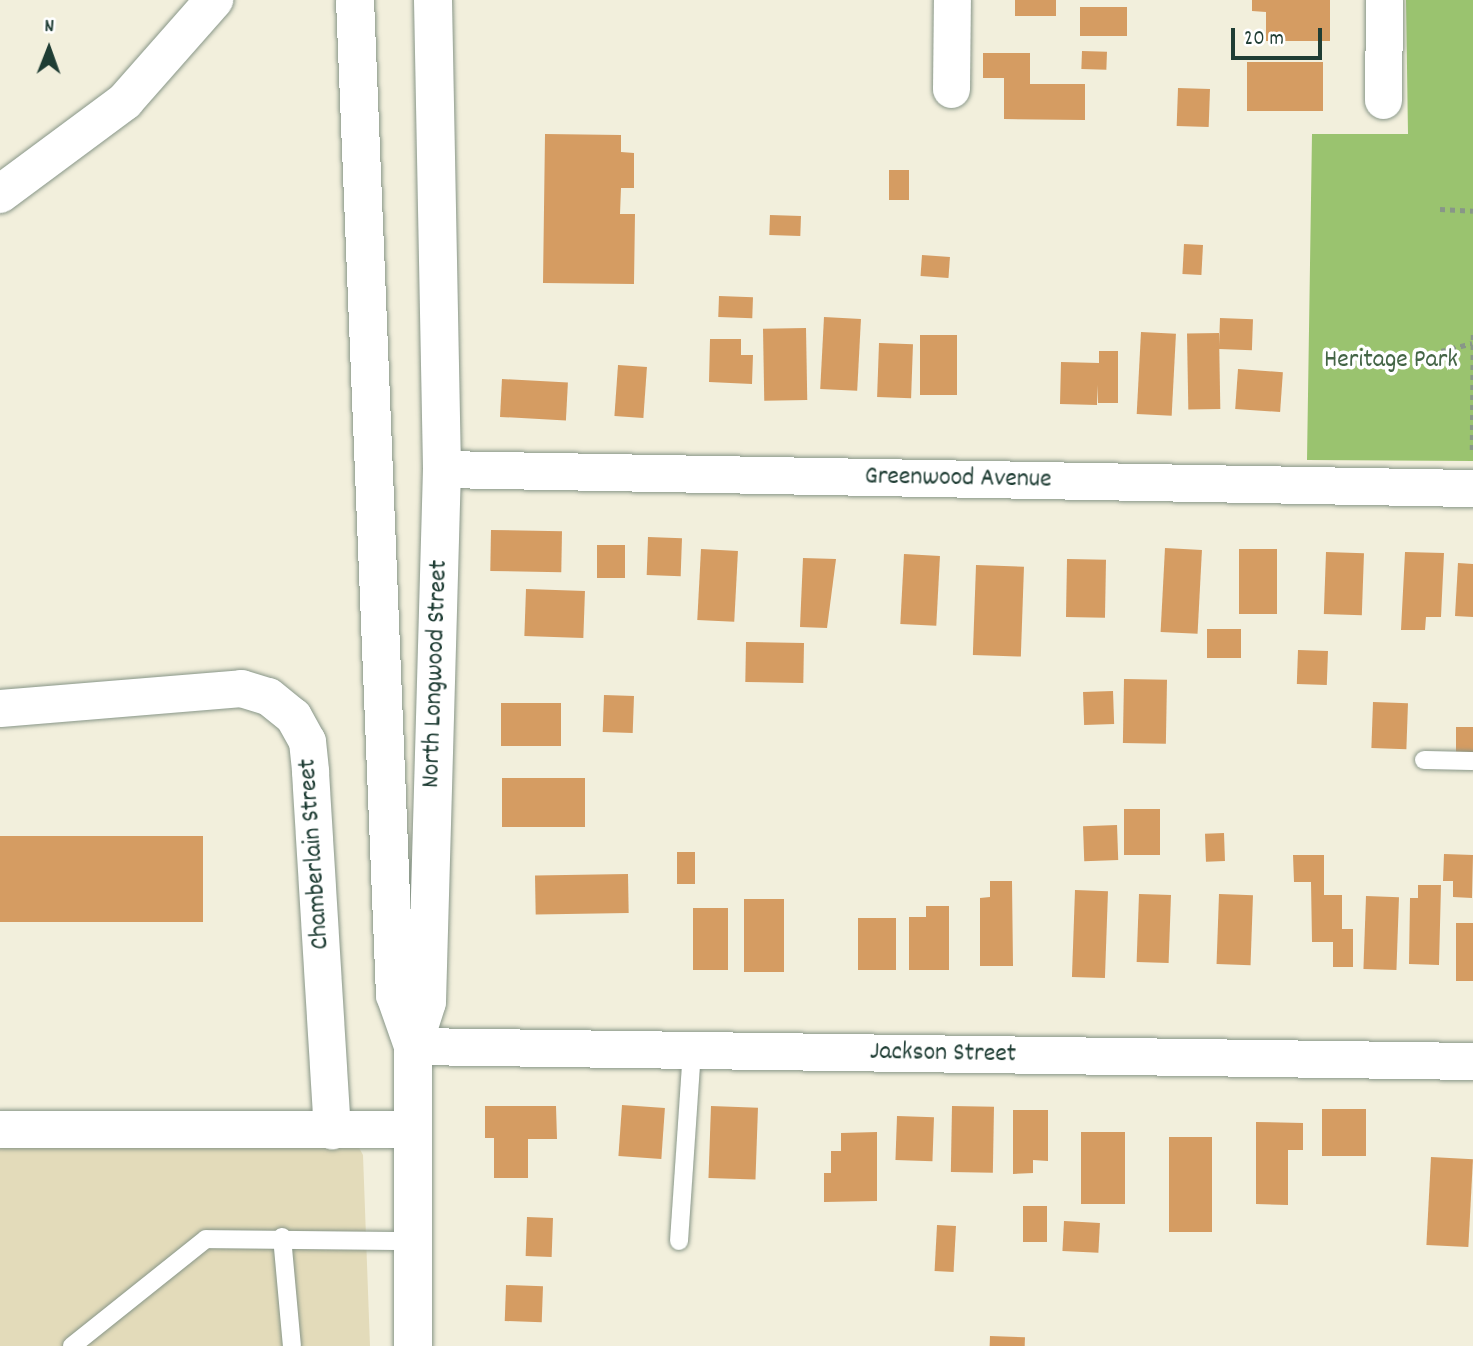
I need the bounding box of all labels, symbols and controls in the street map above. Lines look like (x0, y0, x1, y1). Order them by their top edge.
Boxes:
north arrow (14, 14, 84, 84)
text: N (44, 14, 54, 41)
scale bar (1235, 14, 1326, 58)
text: 20 m (1244, 25, 1284, 55)
park label: Heritage Park (1324, 345, 1458, 377)
street label: Greenwood Avenue (864, 462, 1052, 496)
street label: North Longwood Street (416, 559, 456, 789)
street label: Chamberlain Street (293, 757, 337, 951)
street label: Jackson Street (870, 1037, 1016, 1071)

